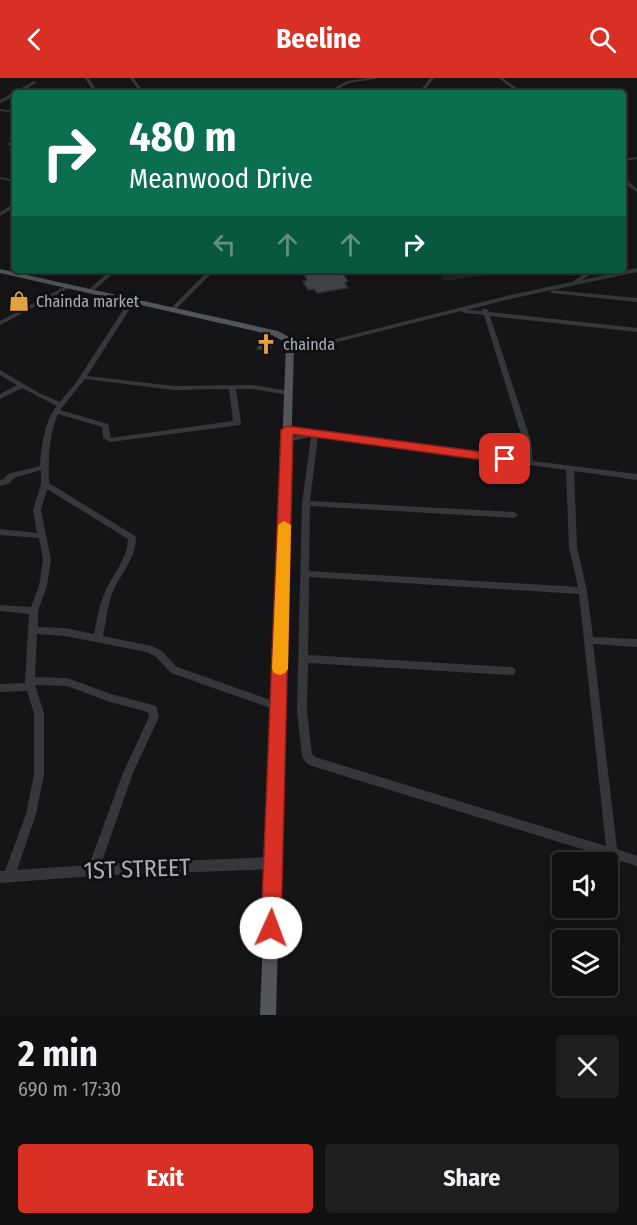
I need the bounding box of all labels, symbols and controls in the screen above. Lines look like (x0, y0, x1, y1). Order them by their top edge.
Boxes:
icon: back (18, 23, 51, 56)
text: Beeline (276, 23, 361, 55)
icon: search (586, 23, 619, 56)
text: 480 m (129, 112, 236, 162)
icon: right (30, 114, 108, 192)
text: Meanwood Drive (129, 163, 313, 195)
icon: left (208, 228, 241, 261)
icon: ahead (271, 228, 304, 261)
icon: ahead (334, 228, 367, 261)
icon: right (397, 228, 430, 261)
shop icon: Chainda market (7, 289, 31, 313)
place label: Chainda market (36, 292, 140, 311)
church icon: chainda (254, 332, 278, 356)
place label: chainda (283, 335, 335, 354)
pin (479, 433, 530, 484)
icon: arrive (488, 442, 521, 475)
map controls (552, 852, 618, 996)
button: sound (552, 852, 618, 918)
street label: 1ST STREET (83, 853, 191, 885)
position arrow (239, 896, 303, 960)
button: layers (552, 930, 618, 996)
text: 2 min (18, 1032, 98, 1076)
button: close (556, 1035, 619, 1098)
text: 690 m · 17:30 (18, 1077, 121, 1101)
button: Exit (18, 1144, 313, 1213)
button: Share (325, 1144, 619, 1213)

